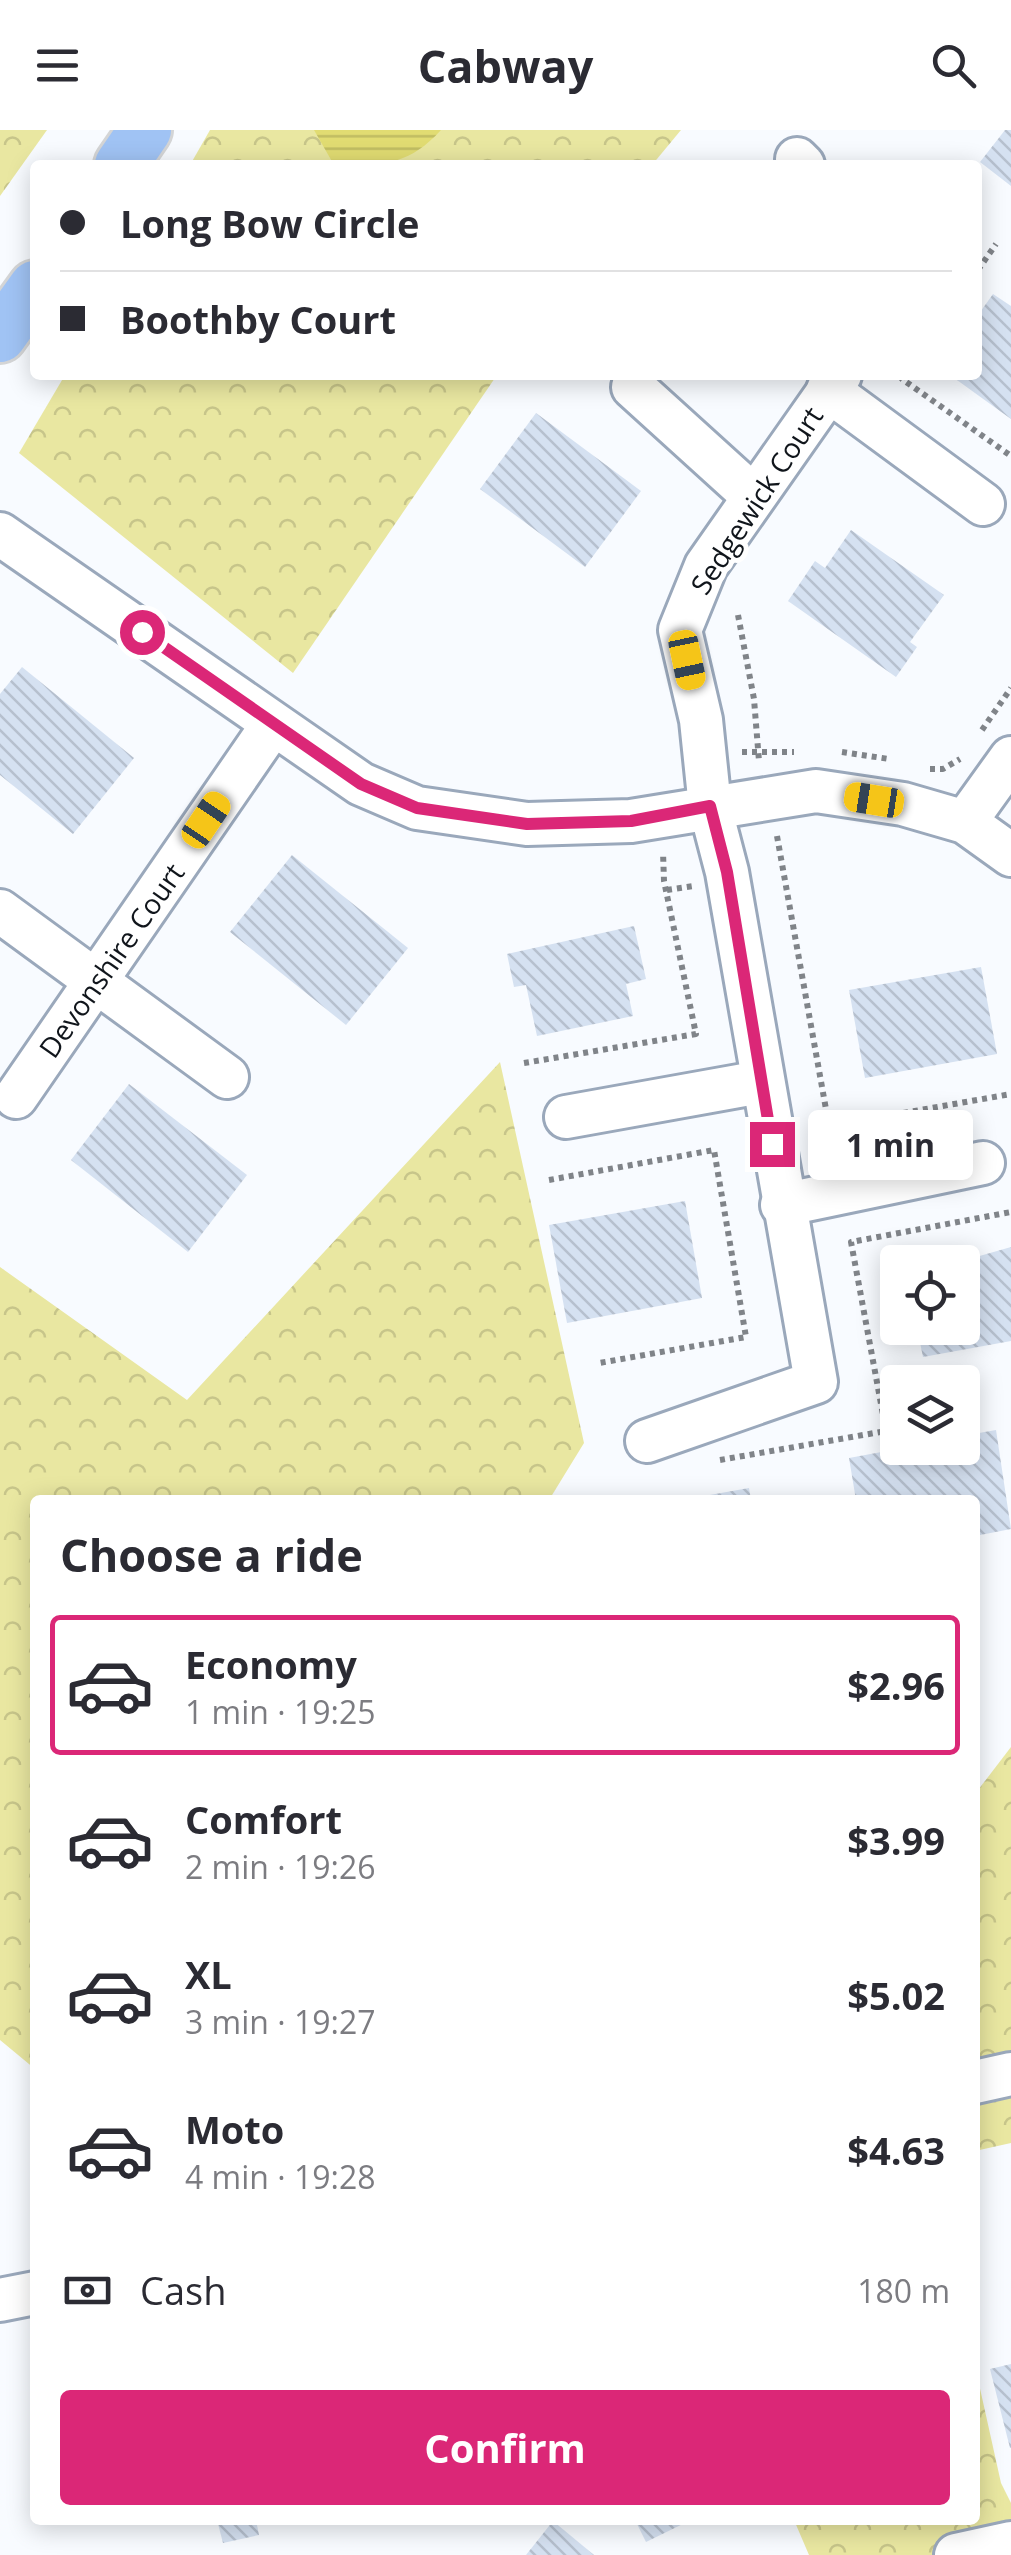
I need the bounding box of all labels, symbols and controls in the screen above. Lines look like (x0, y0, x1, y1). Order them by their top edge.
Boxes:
text: Cabway (418, 35, 593, 96)
icon: menu (30, 38, 85, 93)
icon: search (926, 38, 981, 93)
text: Long Bow Circle (120, 197, 419, 249)
text: Boothby Court (120, 293, 396, 345)
street label: Sedgewick Court (681, 399, 831, 601)
route start (120, 610, 165, 655)
car (666, 628, 708, 692)
car (842, 780, 906, 820)
car (177, 787, 235, 853)
street label: Devonshire Court (30, 855, 192, 1065)
callout: 1 min (807, 1109, 972, 1179)
route end (750, 1122, 795, 1167)
text: 1 min (846, 1123, 935, 1166)
map controls (880, 1245, 980, 1465)
button: locate (880, 1245, 980, 1345)
button: layers (880, 1365, 980, 1465)
text: Choose a ride (60, 1524, 363, 1585)
text: Economy (185, 1638, 357, 1690)
icon: car (65, 1640, 155, 1730)
text: $2.96 (847, 1659, 945, 1711)
text: 1 min · 19:25 (185, 1690, 376, 1733)
text: Comfort (185, 1793, 342, 1845)
icon: car (65, 1795, 155, 1885)
text: $3.99 (847, 1814, 945, 1866)
text: 2 min · 19:26 (185, 1845, 376, 1888)
text: XL (185, 1948, 232, 2000)
icon: car (65, 1950, 155, 2040)
text: $5.02 (847, 1969, 945, 2021)
text: 3 min · 19:27 (185, 2000, 376, 2043)
text: Moto (185, 2103, 284, 2155)
icon: car (65, 2105, 155, 2195)
text: $4.63 (847, 2124, 945, 2176)
text: 4 min · 19:28 (185, 2155, 376, 2198)
icon: cash (60, 2263, 115, 2318)
text: Cash (140, 2264, 226, 2316)
text: 180 m (857, 2269, 950, 2312)
button: Confirm (60, 2390, 950, 2505)

